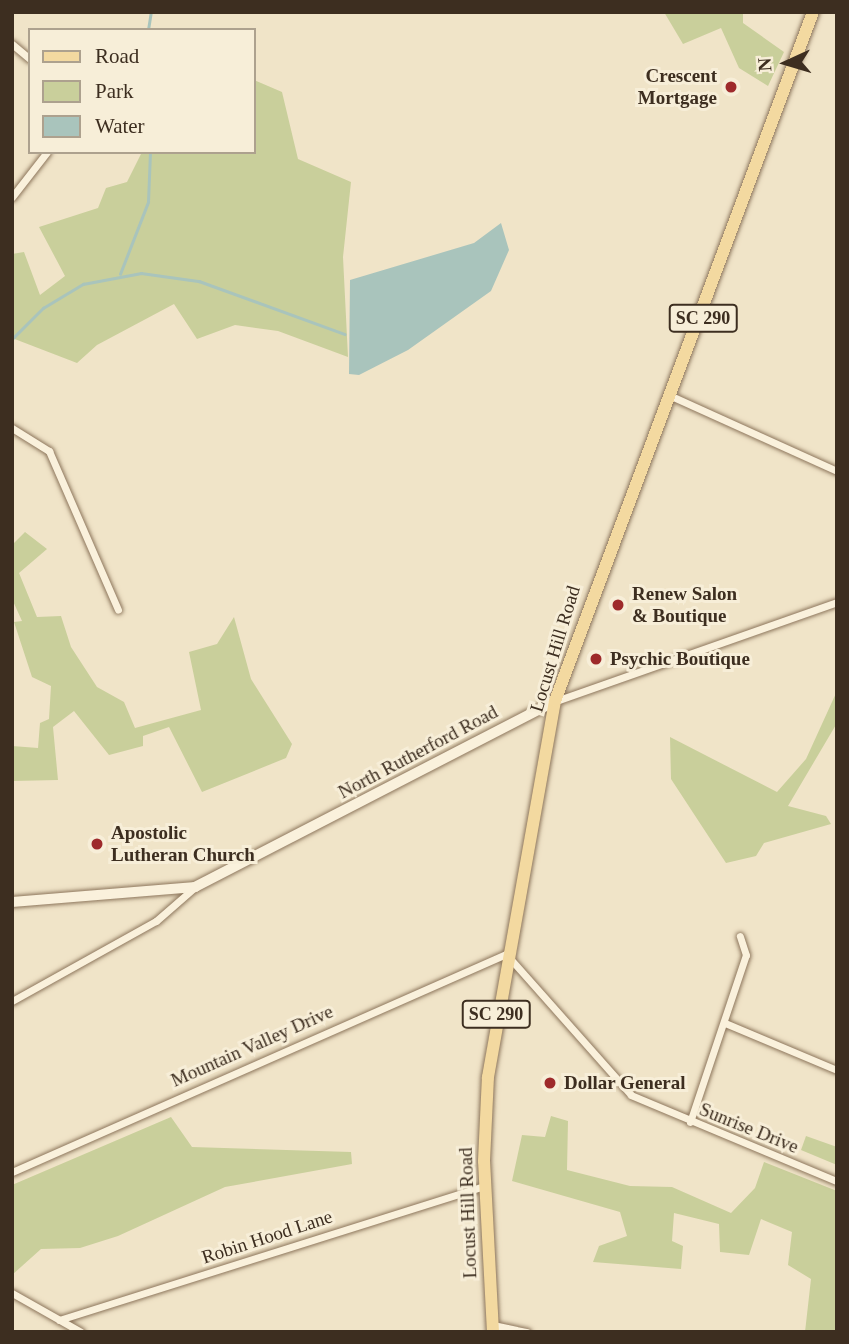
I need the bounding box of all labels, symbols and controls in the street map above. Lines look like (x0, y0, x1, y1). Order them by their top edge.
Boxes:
legend (28, 28, 256, 154)
north arrow (751, 28, 821, 98)
text: Road (95, 44, 139, 68)
text: N (754, 57, 776, 72)
place label: Crescent Mortgage (638, 65, 717, 109)
text: Park (95, 79, 134, 103)
marker: Crescent Mortgage (723, 79, 739, 95)
text: Water (95, 114, 145, 138)
road number: SC 290 (668, 304, 738, 332)
street label: Locust Hill Road (525, 583, 585, 715)
place label: Renew Salon & Boutique (632, 583, 737, 627)
marker: Renew Salon & Boutique (610, 597, 626, 613)
place label: Psychic Boutique (610, 648, 750, 670)
marker: Psychic Boutique (588, 651, 604, 667)
street label: North Rutherford Road (334, 700, 502, 804)
place label: Apostolic Lutheran Church (111, 822, 255, 866)
marker: Apostolic Lutheran Church (89, 836, 105, 852)
street label: Mountain Valley Drive (167, 1000, 337, 1092)
road number: SC 290 (461, 1000, 531, 1028)
place label: Dollar General (564, 1072, 686, 1094)
marker: Dollar General (542, 1075, 558, 1091)
street label: Sunrise Drive (696, 1098, 802, 1158)
street label: Locust Hill Road (454, 1147, 482, 1279)
street label: Robin Hood Lane (199, 1205, 335, 1269)

